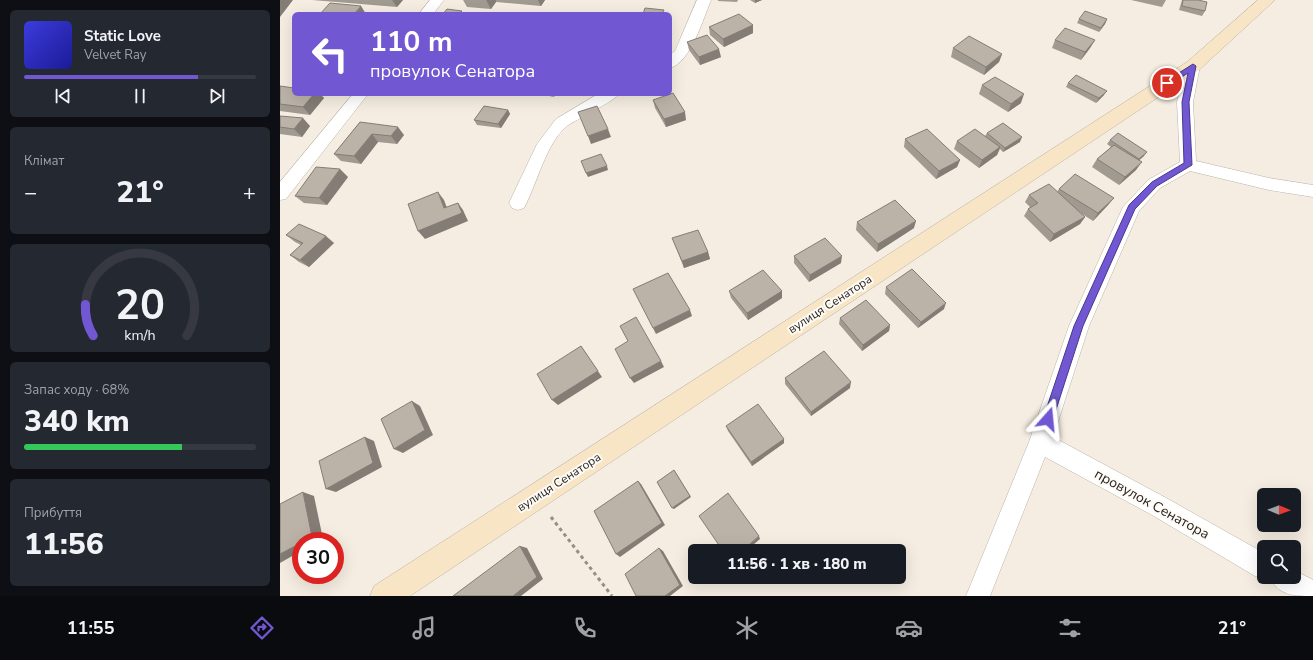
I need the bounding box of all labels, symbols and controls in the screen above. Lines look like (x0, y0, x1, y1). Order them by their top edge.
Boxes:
text: 110 m (370, 23, 453, 61)
text: Static Love (84, 26, 161, 46)
icon: left (304, 28, 356, 80)
text: Velvet Ray (84, 46, 146, 64)
text: провулок Сенатора (370, 59, 535, 83)
pin (1150, 66, 1184, 100)
icon: arrive (1156, 72, 1178, 94)
icon: previous (52, 85, 74, 107)
icon: pause (129, 85, 151, 107)
icon: next (206, 85, 228, 107)
text: Клімат (24, 152, 64, 170)
text: 21° (116, 172, 164, 213)
text: − (24, 178, 37, 208)
text: + (243, 178, 256, 208)
street label: вулиця Сенатора (785, 271, 875, 337)
text: 20 (115, 277, 165, 334)
text: km/h (124, 326, 156, 345)
text: Запас ходу · 68% (24, 381, 129, 399)
position arrow (1027, 398, 1069, 440)
text: 340 km (24, 401, 130, 442)
street label: вулиця Сенатора (514, 449, 604, 515)
street label: провулок Сенатора (1091, 465, 1213, 543)
north arrow (1257, 488, 1301, 532)
map controls (1257, 488, 1301, 584)
text: Прибуття (24, 504, 82, 522)
text: 11:56 (24, 524, 104, 565)
speed limit sign: 30 (292, 532, 344, 584)
button: search (1257, 540, 1301, 584)
text: 11:56 · 1 хв · 180 m (727, 554, 867, 574)
icon: directions (248, 614, 276, 642)
icon: music (410, 614, 438, 642)
icon: phone (571, 614, 599, 642)
icon: climate (733, 614, 761, 642)
icon: car (895, 614, 923, 642)
icon: filters (1056, 614, 1084, 642)
text: 11:55 (67, 616, 114, 640)
text: 21° (1218, 616, 1246, 640)

